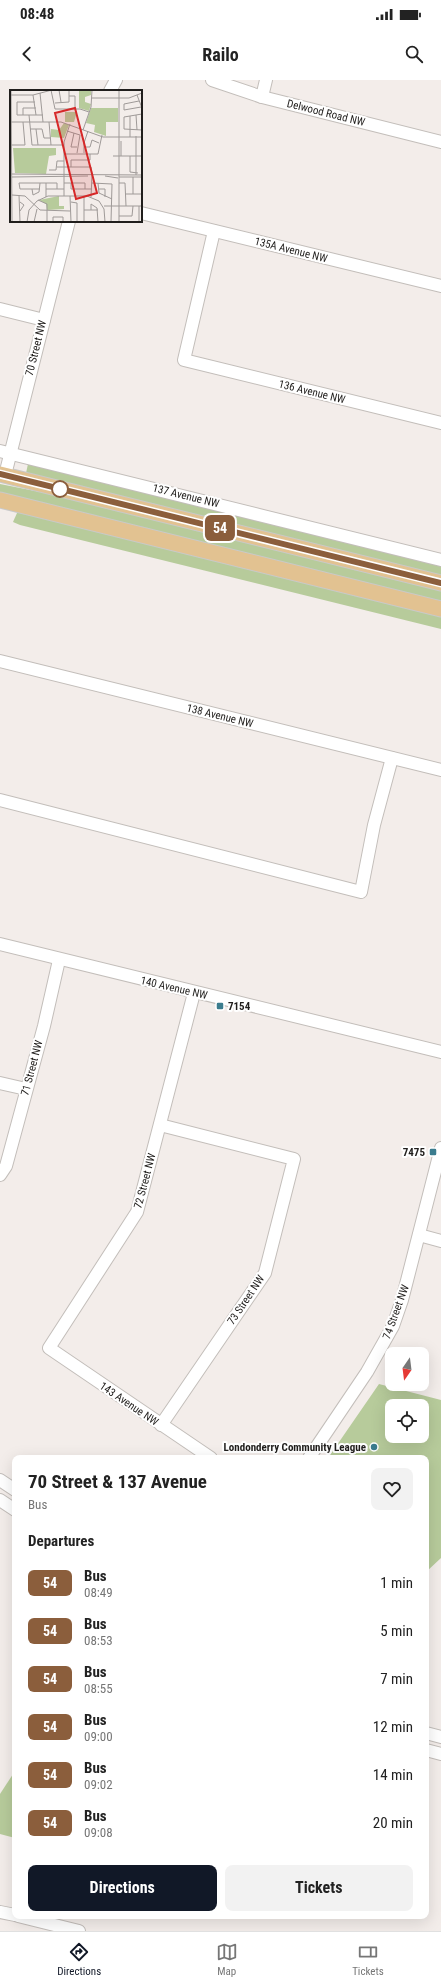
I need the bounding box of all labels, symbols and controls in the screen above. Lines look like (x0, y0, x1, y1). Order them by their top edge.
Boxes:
text: 08:48 (20, 5, 54, 23)
icon: back (16, 43, 38, 65)
icon: search (403, 43, 425, 65)
text: Railo (202, 44, 239, 65)
inset map (10, 90, 142, 222)
street label: Delwood Road NW (286, 97, 367, 129)
street label: 135A Avenue NW (253, 235, 329, 265)
street label: 70 Street NW (23, 318, 49, 377)
street label: 136 Avenue NW (277, 377, 347, 407)
unlabelled marker (51, 480, 69, 498)
street label: 137 Avenue NW (151, 481, 221, 511)
line badge: 54 (202, 515, 238, 541)
text: 54 (213, 520, 227, 536)
street label: 138 Avenue NW (185, 701, 255, 731)
street label: 140 Avenue NW (139, 974, 209, 1002)
place label: 7154 (228, 1000, 251, 1013)
marker: 7154 (215, 1001, 225, 1011)
street label: 71 Street NW (18, 1038, 46, 1097)
place label: 7475 (403, 1146, 425, 1159)
marker: 7475 (428, 1147, 438, 1157)
street label: 72 Street NW (131, 1151, 159, 1210)
street label: 73 Street NW (225, 1272, 268, 1327)
street label: 74 Street NW (380, 1282, 412, 1341)
north arrow (385, 1347, 429, 1391)
map controls (385, 1347, 429, 1443)
street label: 143 Avenue NW (97, 1380, 161, 1429)
button: locate (385, 1399, 429, 1443)
place label: Londonderry Community League (224, 1441, 366, 1454)
marker: Londonderry Community League (369, 1442, 379, 1452)
button: heart (371, 1468, 413, 1510)
text: 70 Street & 137 Avenue (28, 1470, 207, 1493)
text: Bus (28, 1497, 47, 1512)
text: Departures (28, 1532, 94, 1550)
text: Bus (84, 1567, 107, 1585)
text: 1 min (380, 1574, 413, 1592)
text: 54 (43, 1575, 57, 1591)
text: 08:49 (84, 1585, 113, 1600)
text: Bus (84, 1615, 107, 1633)
text: 5 min (380, 1622, 413, 1640)
text: 54 (43, 1623, 57, 1639)
text: 08:53 (84, 1633, 113, 1648)
text: Bus (84, 1663, 107, 1681)
text: 7 min (380, 1670, 413, 1688)
text: 54 (43, 1671, 57, 1687)
text: 08:55 (84, 1681, 113, 1696)
text: Bus (84, 1711, 107, 1729)
text: 12 min (373, 1718, 413, 1736)
text: 54 (43, 1719, 57, 1735)
text: 09:00 (84, 1729, 113, 1744)
text: Bus (84, 1759, 107, 1777)
text: 14 min (373, 1766, 413, 1784)
text: 54 (43, 1767, 57, 1783)
text: 09:02 (84, 1777, 113, 1792)
text: Bus (84, 1807, 107, 1825)
text: 20 min (373, 1814, 413, 1832)
text: 54 (43, 1815, 57, 1831)
text: 09:08 (84, 1825, 113, 1840)
button: Directions (28, 1865, 217, 1911)
button: Tickets (225, 1865, 413, 1911)
tab: Directions (57, 1941, 101, 1978)
tab: Map (216, 1941, 238, 1978)
tab: Tickets (352, 1941, 384, 1978)

